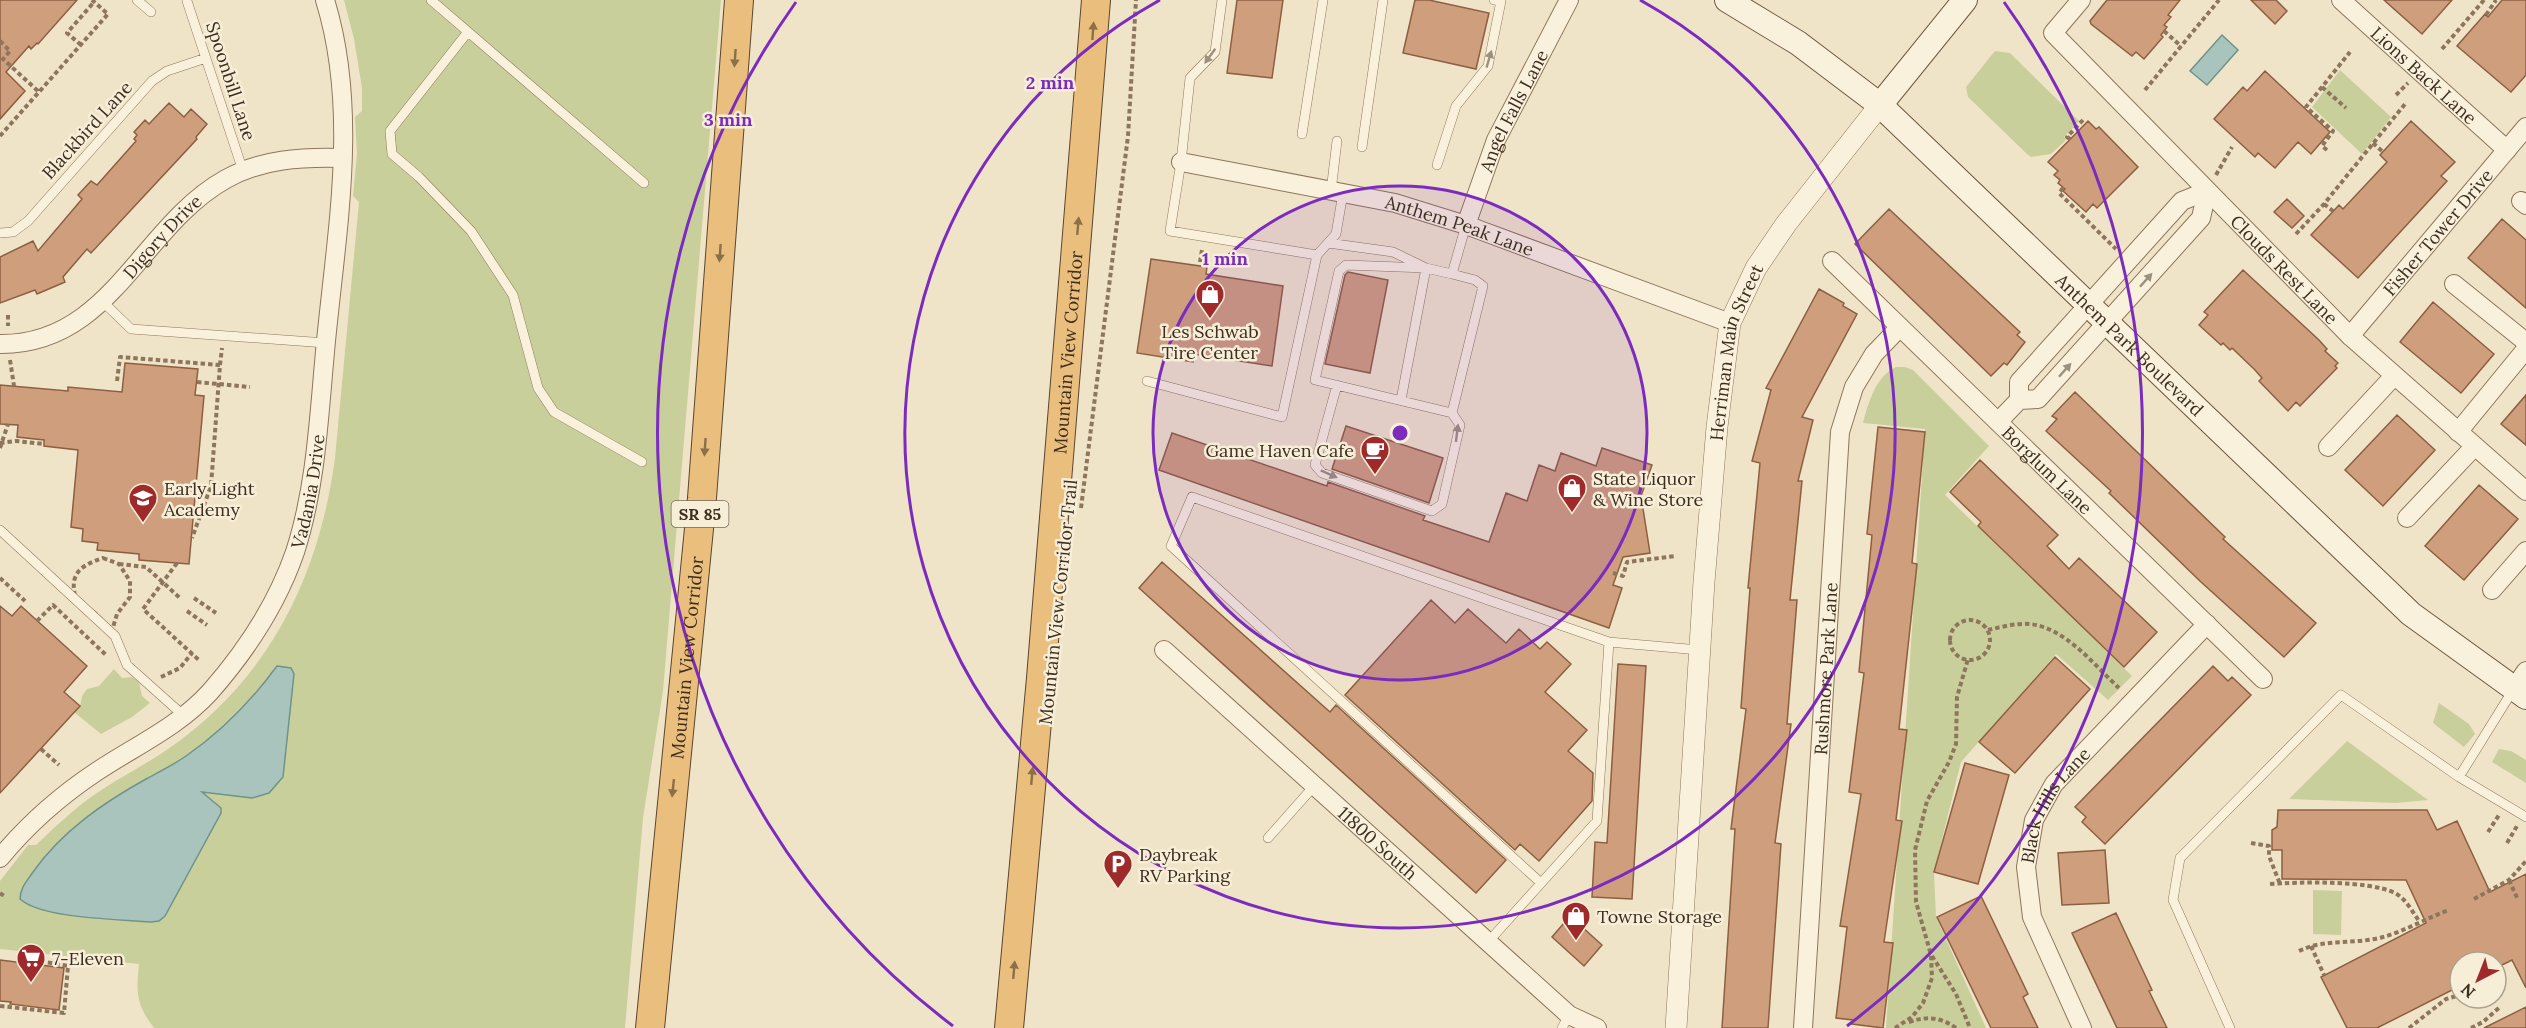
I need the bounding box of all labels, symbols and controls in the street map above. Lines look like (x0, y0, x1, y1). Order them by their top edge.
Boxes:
street label: Spoonbill Lane (201, 19, 261, 144)
street label: Lions Back Lane (2366, 21, 2482, 129)
one-way arrow (1089, 22, 1098, 41)
street label: Angel Falls Lane (1474, 45, 1553, 176)
one-way arrow (1204, 48, 1216, 64)
one-way arrow (730, 49, 740, 68)
one-way arrow (1485, 50, 1494, 68)
text: 2 min (1026, 71, 1075, 94)
street label: Blackbird Lane (37, 76, 137, 184)
text: 3 min (704, 108, 753, 131)
street label: Fisher Tower Drive (2378, 164, 2498, 300)
street label: Digory Drive (118, 189, 206, 283)
street label: Anthem Peak Lane (1382, 190, 1537, 261)
street label: Clouds Rest Lane (2226, 210, 2343, 329)
one-way arrow (1073, 216, 1083, 235)
one-way arrow (715, 243, 725, 262)
text: 1 min (1202, 247, 1248, 270)
street label: Mountain View Corridor (1048, 250, 1087, 455)
street label: Herriman Main Street (1704, 260, 1768, 442)
street label: Anthem Park Boulevard (2050, 268, 2209, 421)
one-way arrow (2139, 272, 2153, 287)
shop icon: Les Schwab Tire Center (1194, 278, 1226, 320)
place label: Les Schwab Tire Center (1161, 320, 1259, 364)
one-way arrow (2058, 363, 2071, 378)
street label: Borglum Lane (1997, 421, 2098, 519)
centre of rings (1390, 423, 1410, 443)
one-way arrow (1452, 423, 1462, 442)
street label: Vadania Drive (285, 433, 329, 552)
cafe icon: Game Haven Cafe (1359, 434, 1391, 476)
one-way arrow (701, 438, 710, 457)
place label: Game Haven Cafe (1205, 439, 1354, 462)
place label: State Liquor & Wine Store (1593, 467, 1704, 511)
one-way arrow (1321, 469, 1339, 479)
shop icon: State Liquor & Wine Store (1556, 472, 1588, 514)
place label: Early Light Academy (163, 477, 255, 521)
street label: Mountain View Corridor Trail (1034, 478, 1082, 726)
school or university icon: Early Light Academy (127, 482, 159, 524)
road number: SR 85 (672, 501, 728, 527)
street label: Mountain View Corridor (665, 555, 708, 760)
street label: Rushmore Park Lane (1808, 581, 1842, 756)
street label: Black Hills Lane (2015, 742, 2095, 865)
one-way arrow (1027, 766, 1037, 785)
one-way arrow (668, 778, 678, 797)
street label: 11800 South (1333, 801, 1423, 885)
place label: Daybreak RV Parking (1139, 843, 1231, 887)
parking icon: Daybreak RV Parking (1102, 848, 1134, 890)
shop icon: Towne Storage (1560, 900, 1592, 942)
place label: Towne Storage (1597, 905, 1722, 928)
supermarket icon: 7-Eleven (15, 942, 47, 984)
place label: 7-Eleven (52, 947, 124, 970)
north arrow (2448, 950, 2508, 1010)
one-way arrow (1009, 960, 1019, 979)
text: N (2457, 980, 2479, 1003)

